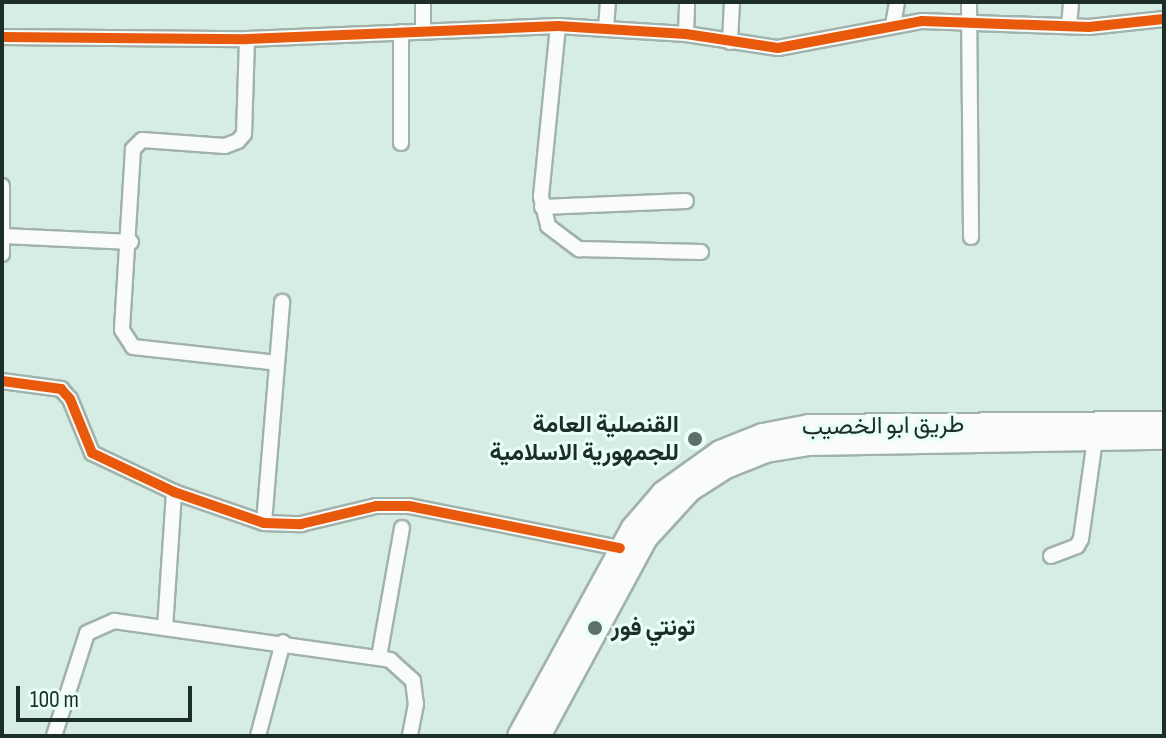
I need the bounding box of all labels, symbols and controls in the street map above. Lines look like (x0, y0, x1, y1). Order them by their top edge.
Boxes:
street label: طريق ابو الخصيب (802, 410, 964, 442)
place label: القنصلية العامة للجمهورية الاسلامية (490, 411, 679, 467)
marker: القنصلية العامة للجمهورية الاسلامية (686, 430, 704, 448)
place label: تونتي فور (611, 614, 695, 642)
marker: تونتي فور (586, 619, 604, 637)
scale bar (20, 670, 196, 720)
text: 100 m (30, 685, 79, 714)

